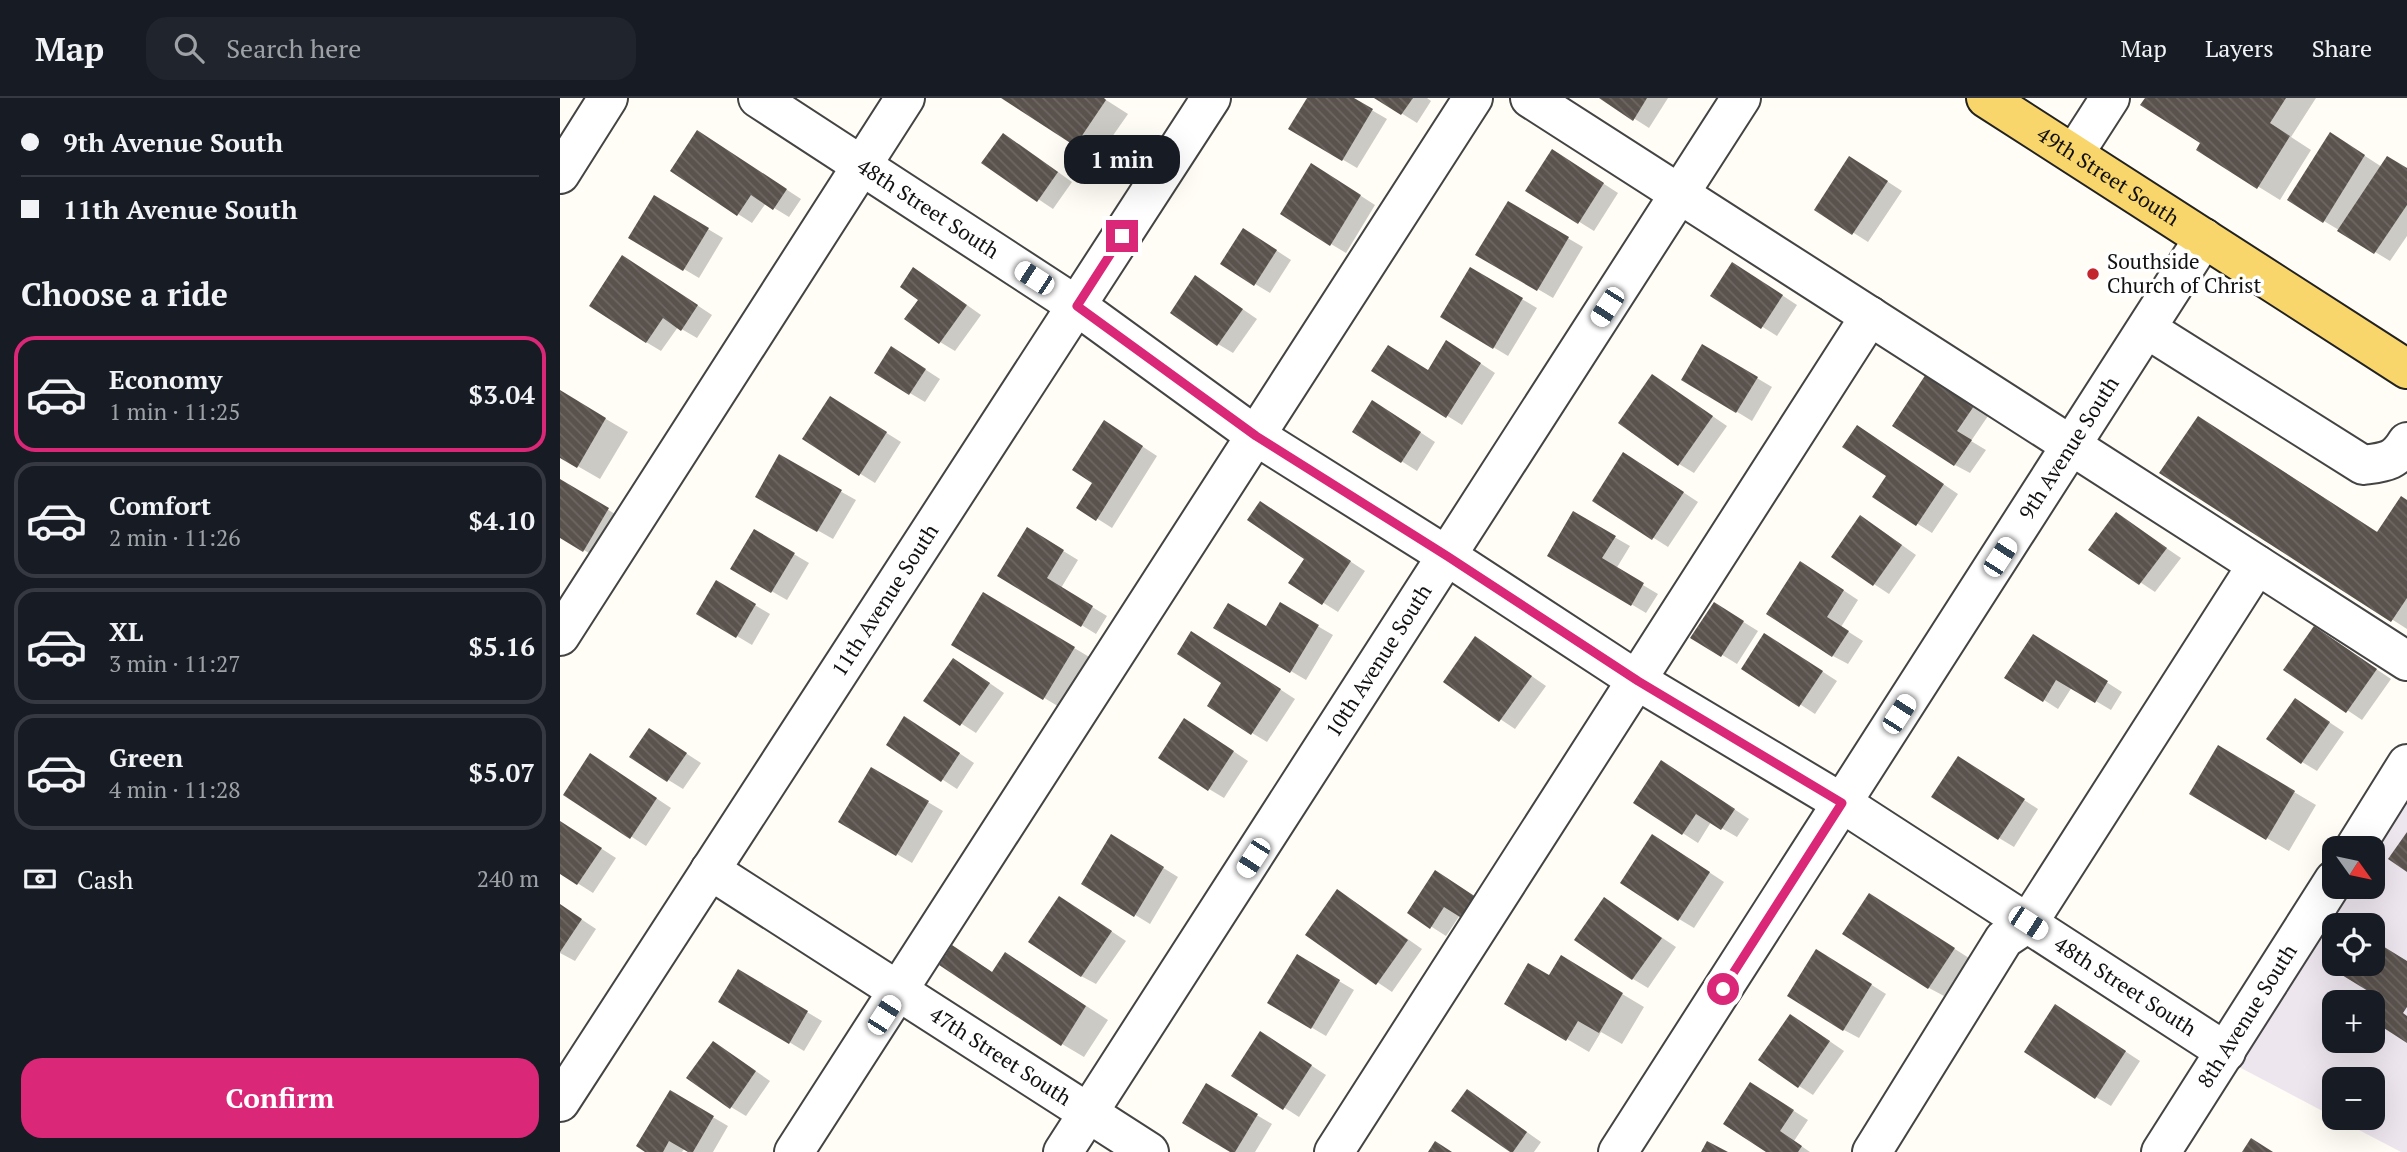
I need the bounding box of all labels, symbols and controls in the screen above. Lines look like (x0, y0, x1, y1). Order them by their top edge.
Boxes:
search box (146, 17, 636, 80)
text: Map (35, 27, 104, 70)
icon: search (170, 29, 208, 67)
text: Search here (226, 31, 361, 65)
text: Map (2120, 32, 2167, 64)
text: Layers (2205, 32, 2274, 64)
text: Share (2312, 32, 2372, 64)
street label: 49th Street South (2032, 120, 2185, 232)
text: 9th Avenue South (63, 125, 283, 159)
callout: 1 min (1064, 135, 1180, 184)
text: 1 min (1091, 144, 1153, 175)
street label: 48th Street South (852, 152, 1005, 265)
text: 11th Avenue South (63, 192, 298, 226)
route end (1106, 220, 1138, 252)
place label: Southside Church of Christ (2107, 247, 2261, 299)
car (1011, 258, 1058, 298)
marker: Southside Church of Christ (2085, 266, 2101, 282)
text: Choose a ride (21, 273, 228, 315)
car (1587, 284, 1628, 330)
text: Economy (109, 362, 222, 396)
icon: car (25, 363, 88, 426)
street label: 9th Avenue South (2012, 371, 2125, 525)
text: $3.04 (469, 377, 535, 411)
text: 1 min · 11:25 (109, 396, 241, 427)
text: Comfort (109, 488, 211, 522)
icon: car (25, 489, 88, 552)
text: $4.10 (469, 503, 535, 537)
street label: 11th Avenue South (825, 518, 944, 681)
text: 2 min · 11:26 (109, 522, 241, 553)
car (1980, 534, 2021, 580)
street label: 10th Avenue South (1319, 579, 1438, 742)
text: XL (109, 614, 143, 648)
icon: car (25, 615, 88, 678)
text: $5.16 (469, 629, 535, 663)
text: 3 min · 11:27 (109, 648, 241, 679)
car (1879, 691, 1920, 737)
text: Green (109, 740, 183, 774)
icon: car (25, 741, 88, 804)
text: $5.07 (469, 755, 535, 789)
text: 4 min · 11:28 (109, 774, 241, 805)
car (1233, 835, 1274, 881)
north arrow (2322, 836, 2385, 900)
map controls (2322, 836, 2385, 1130)
icon: cash (21, 860, 59, 898)
text: Cash (77, 862, 133, 896)
text: 240 m (477, 863, 539, 894)
car (2005, 903, 2052, 943)
button: locate (2322, 913, 2385, 976)
street label: 48th Street South (2049, 929, 2202, 1042)
street label: 8th Avenue South (2190, 938, 2303, 1093)
route start (1707, 973, 1739, 1005)
button: + (2322, 990, 2385, 1053)
car (864, 992, 905, 1038)
street label: 47th Street South (925, 1000, 1077, 1111)
button: Confirm (21, 1058, 539, 1138)
button: − (2322, 1067, 2385, 1130)

